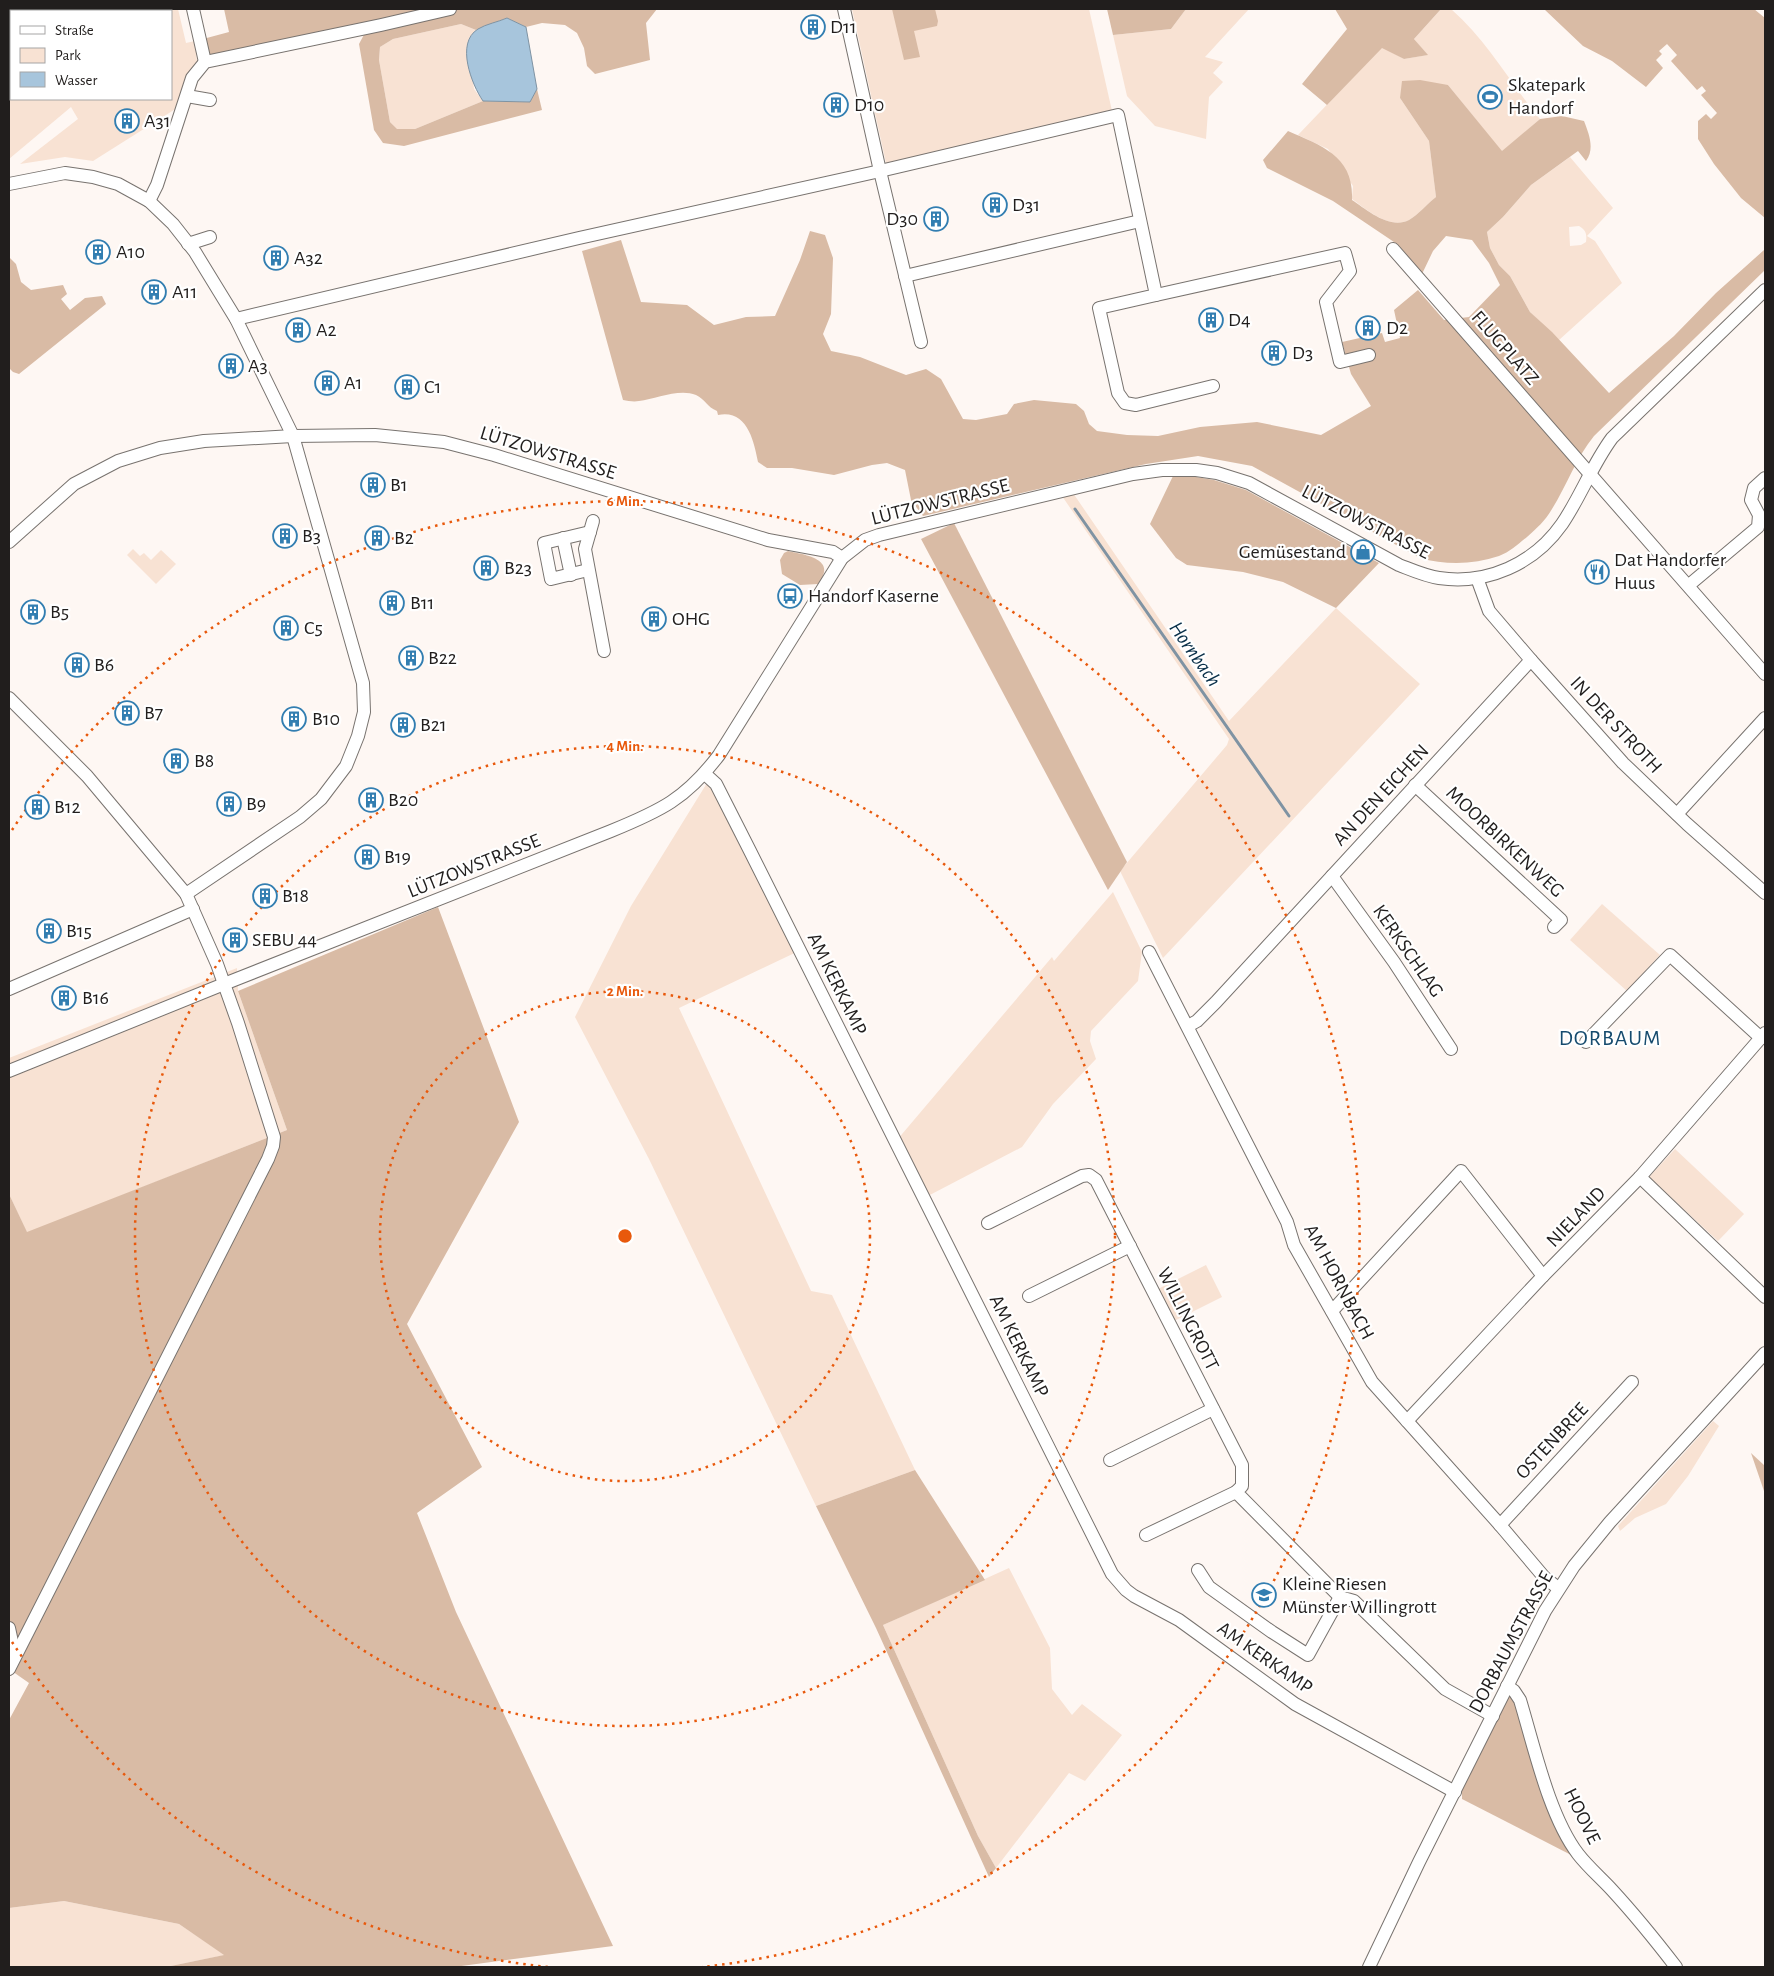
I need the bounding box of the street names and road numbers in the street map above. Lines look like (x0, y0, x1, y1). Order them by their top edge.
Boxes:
street label: FLUGPLATZ (1468, 307, 1542, 389)
street label: LÜTZOWSTRASSE (478, 423, 619, 483)
street label: LÜTZOWSTRASSE (869, 475, 1011, 529)
street label: LÜTZOWSTRASSE (1299, 481, 1434, 563)
street label: IN DER STROTH (1566, 673, 1666, 777)
street label: AN DEN EICHEN (1329, 741, 1433, 849)
street label: MOORBIRKENWEG (1442, 783, 1568, 901)
street label: LÜTZOWSTRASSE (405, 830, 544, 902)
street label: KERKSCHLAG (1369, 901, 1447, 1001)
street label: AM KERKAMP (804, 930, 870, 1038)
street label: NIELAND (1543, 1183, 1609, 1251)
street label: AM HORNBACH (1300, 1221, 1378, 1343)
street label: WILLINGROTT (1153, 1264, 1223, 1374)
street label: AM KERKAMP (986, 1292, 1052, 1400)
street label: OSTENBREE (1512, 1399, 1592, 1483)
street label: DORBAUMSTRASSE (1465, 1568, 1557, 1716)
street label: AM KERKAMP (1214, 1618, 1316, 1698)
street label: HOOVE (1560, 1785, 1604, 1847)

